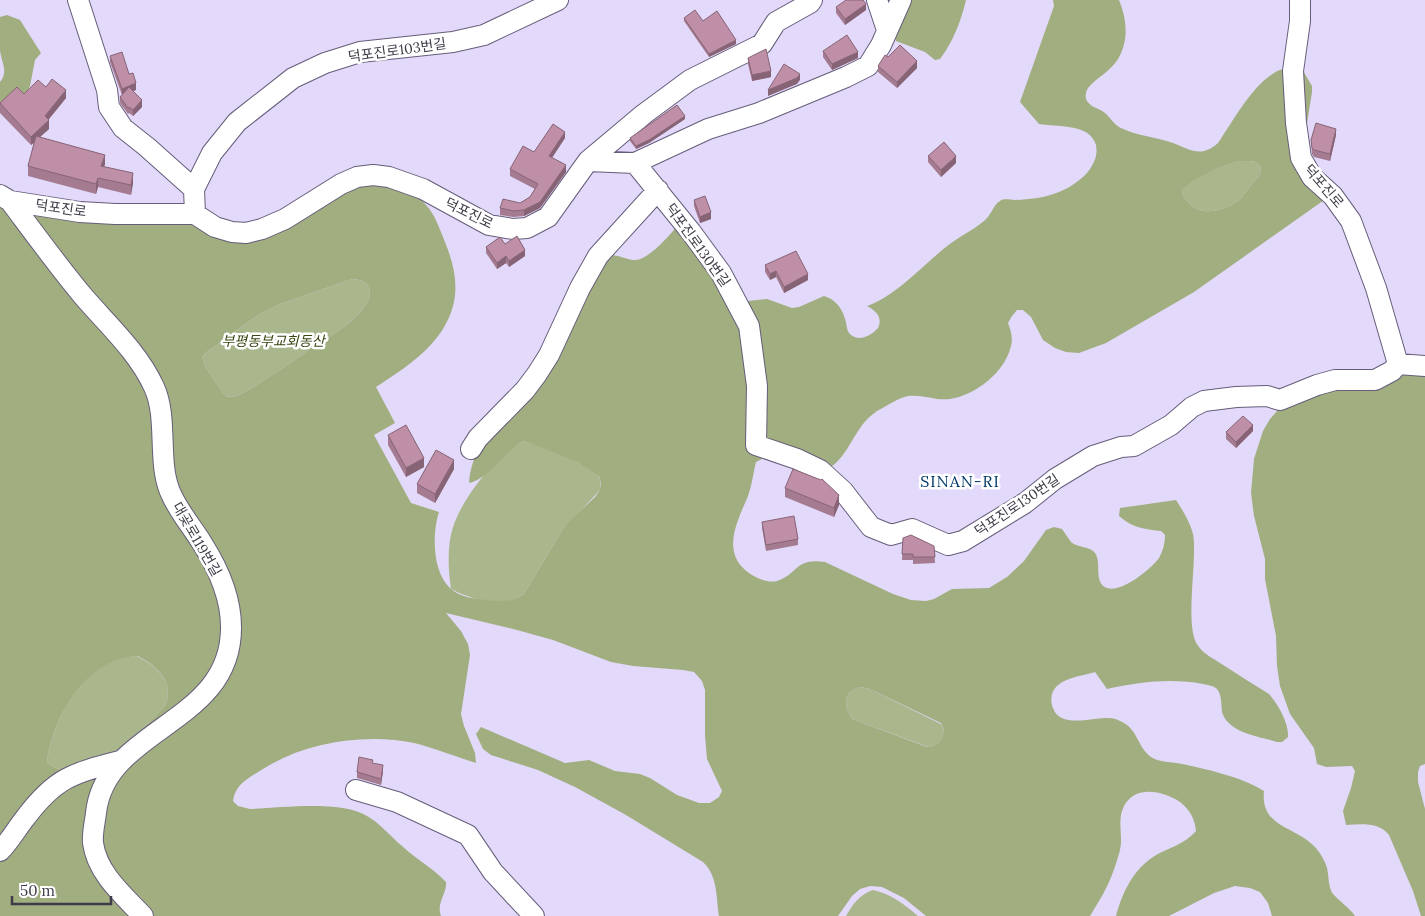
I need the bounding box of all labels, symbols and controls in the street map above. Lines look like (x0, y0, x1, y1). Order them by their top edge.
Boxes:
street label: 덕포진로103번길 (347, 34, 447, 66)
street label: 덕포진로 (1300, 161, 1348, 211)
street label: 덕포진로 (442, 194, 496, 232)
street label: 덕포진로 (34, 196, 88, 221)
street label: 덕포진로130번길 (662, 200, 734, 290)
park label: 부평동부교회동산 (221, 332, 327, 350)
street label: 덕포진로130번길 (971, 470, 1063, 540)
district label: SINAN-RI (920, 471, 1000, 491)
street label: 대곶로119번길 (169, 499, 225, 579)
scale bar (12, 874, 111, 906)
text: 50 m (20, 881, 55, 900)

